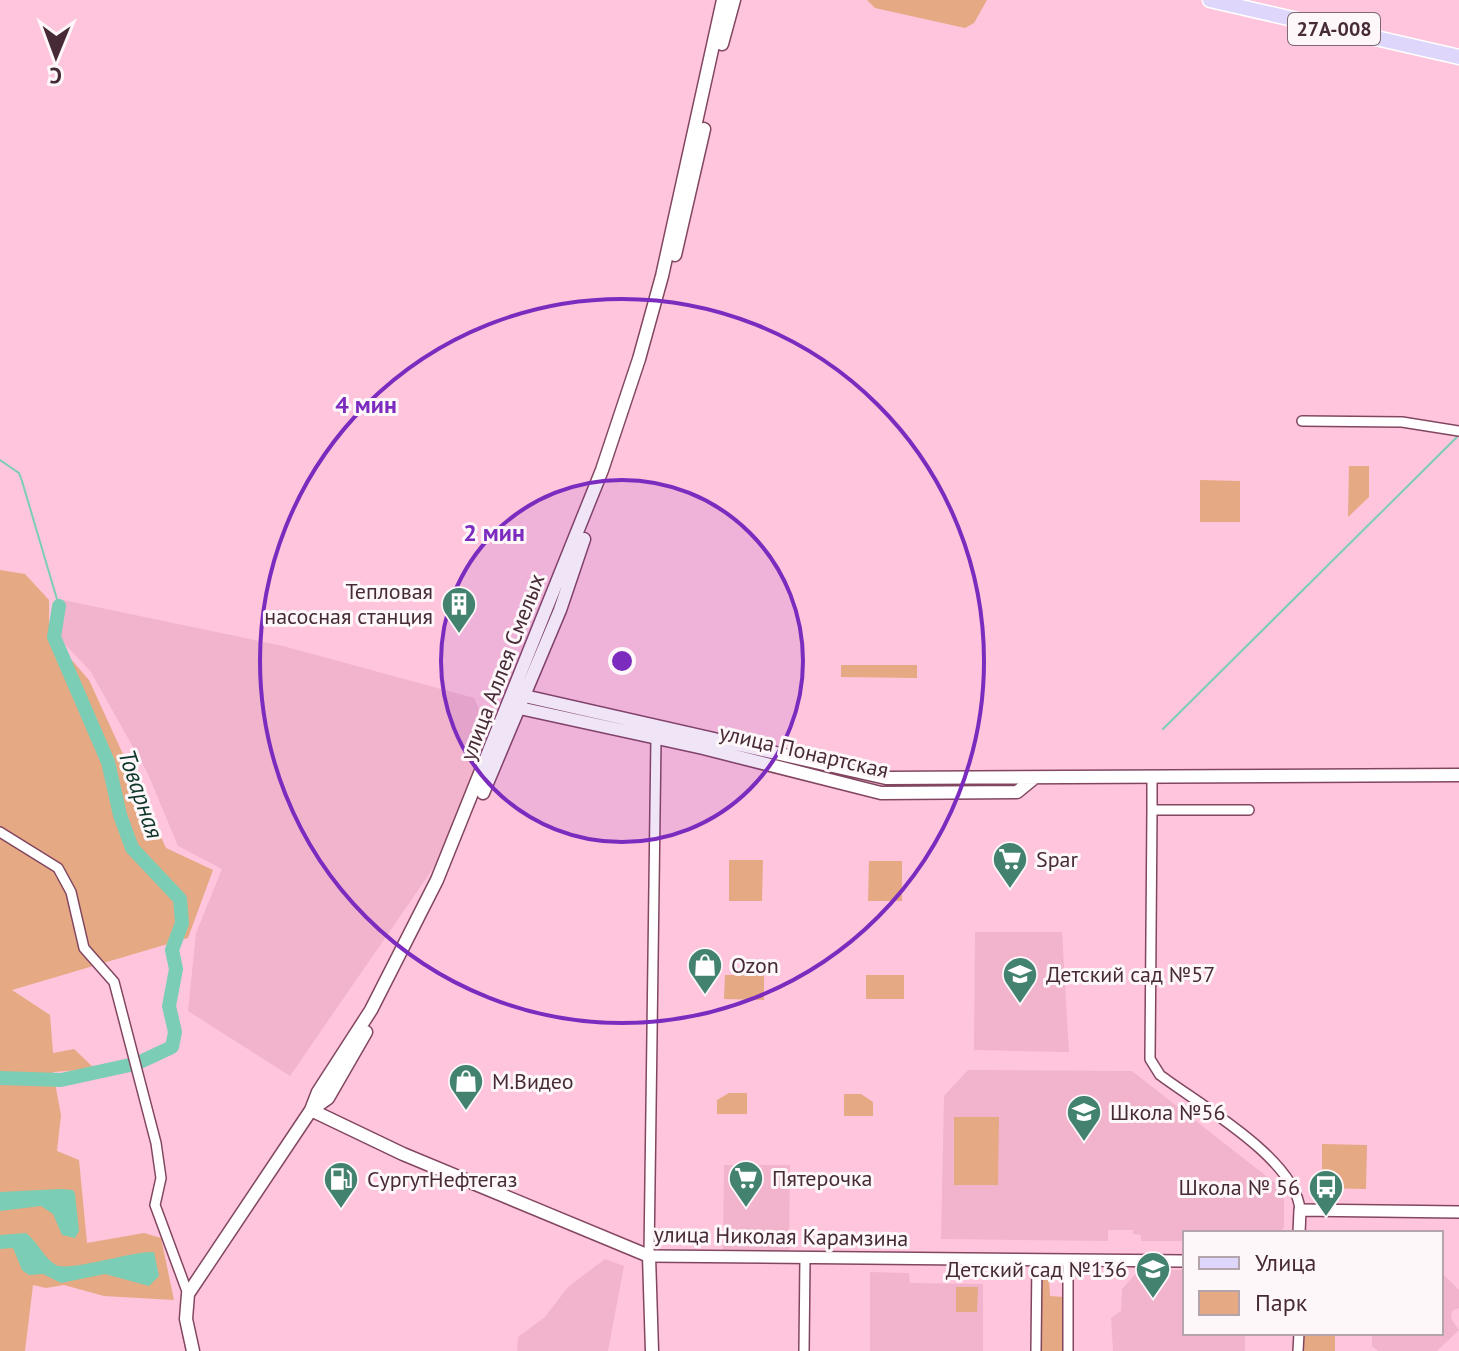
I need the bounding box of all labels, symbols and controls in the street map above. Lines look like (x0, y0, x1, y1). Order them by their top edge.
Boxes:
road number: 27А-008 (1288, 13, 1380, 45)
north arrow (16, 16, 96, 96)
text: С (49, 62, 62, 90)
text: 4 мин (335, 389, 397, 420)
text: 2 мин (463, 517, 525, 548)
street label: улица Аллея Смелых (453, 570, 551, 764)
place label: Тепловая насосная станция (264, 577, 433, 630)
building icon: Тепловая насосная станция (440, 585, 478, 635)
centre of rings (608, 647, 636, 675)
street label: улица Понартская (717, 718, 891, 784)
water label: Товарная (111, 745, 171, 843)
supermarket icon: Spar (991, 840, 1029, 890)
place label: Spar (1036, 845, 1078, 873)
shop icon: Ozon (686, 946, 724, 996)
place label: Ozon (731, 951, 779, 979)
school or university icon: Детский сад №57 (1001, 955, 1039, 1005)
place label: Детский сад №57 (1046, 960, 1215, 988)
shop icon: M.Видео (447, 1062, 485, 1112)
place label: M.Видео (492, 1067, 574, 1095)
school or university icon: Школа №56 (1065, 1093, 1103, 1143)
place label: Школа №56 (1110, 1098, 1226, 1126)
supermarket icon: Пятерочка (727, 1159, 765, 1209)
fuel station icon: СургутНефтегаз (322, 1160, 360, 1210)
place label: Пятерочка (772, 1164, 872, 1192)
place label: СургутНефтегаз (367, 1165, 517, 1193)
bus stop icon: Школа № 56 (1307, 1168, 1345, 1218)
place label: Школа № 56 (1179, 1173, 1300, 1201)
street label: улица Николая Карамзина (653, 1220, 909, 1252)
legend (1183, 1231, 1443, 1335)
text: Улица (1255, 1247, 1316, 1278)
school or university icon: Детский сад №136 (1134, 1250, 1172, 1300)
place label: Детский сад №136 (946, 1255, 1127, 1283)
text: Парк (1255, 1287, 1308, 1318)

